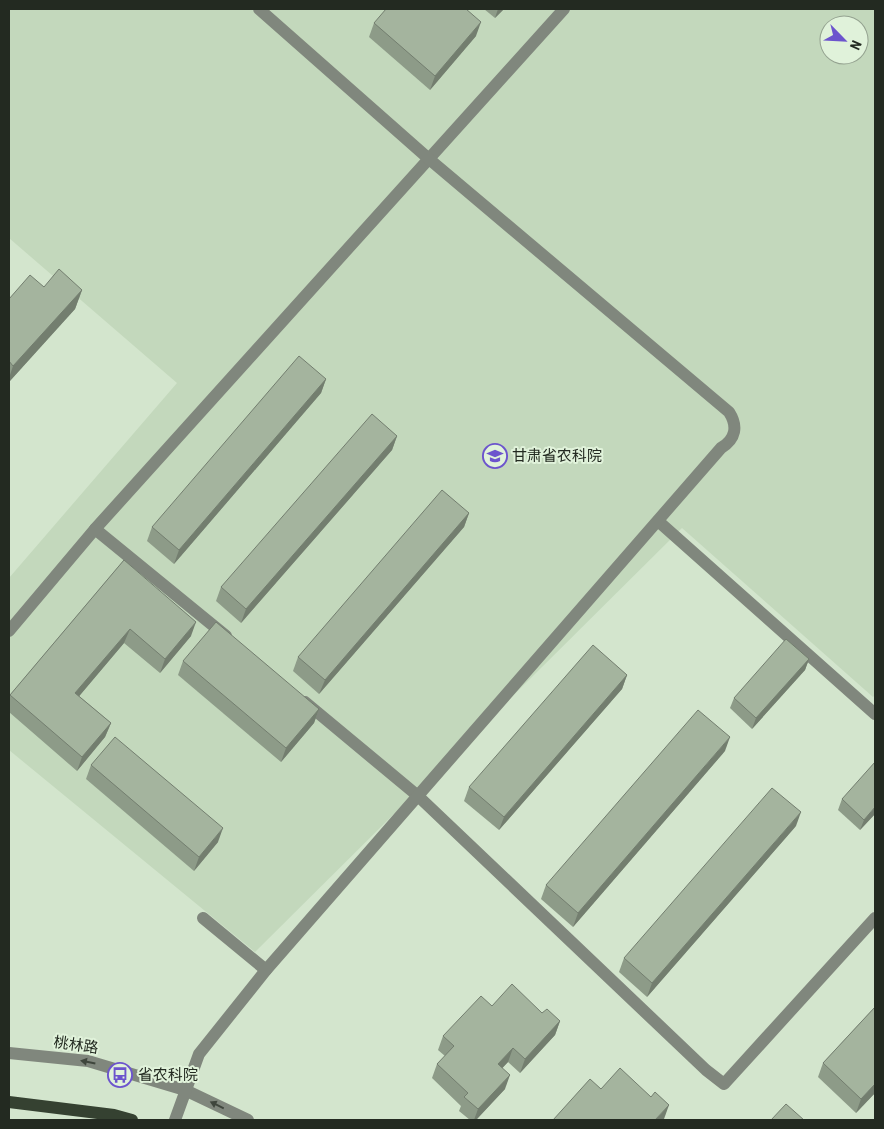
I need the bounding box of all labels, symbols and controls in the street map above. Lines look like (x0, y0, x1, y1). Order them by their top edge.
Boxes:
north arrow (819, 15, 869, 65)
text: N (847, 38, 865, 52)
school or university icon: 甘肃省农科院 (482, 443, 508, 469)
place label: 甘肃省农科院 (512, 447, 602, 465)
street label: 桃林路 (52, 1033, 100, 1057)
one-way arrow (80, 1057, 96, 1065)
bus stop icon: 省农科院 (107, 1062, 133, 1088)
place label: 省农科院 (138, 1066, 198, 1084)
one-way arrow (209, 1101, 224, 1109)

